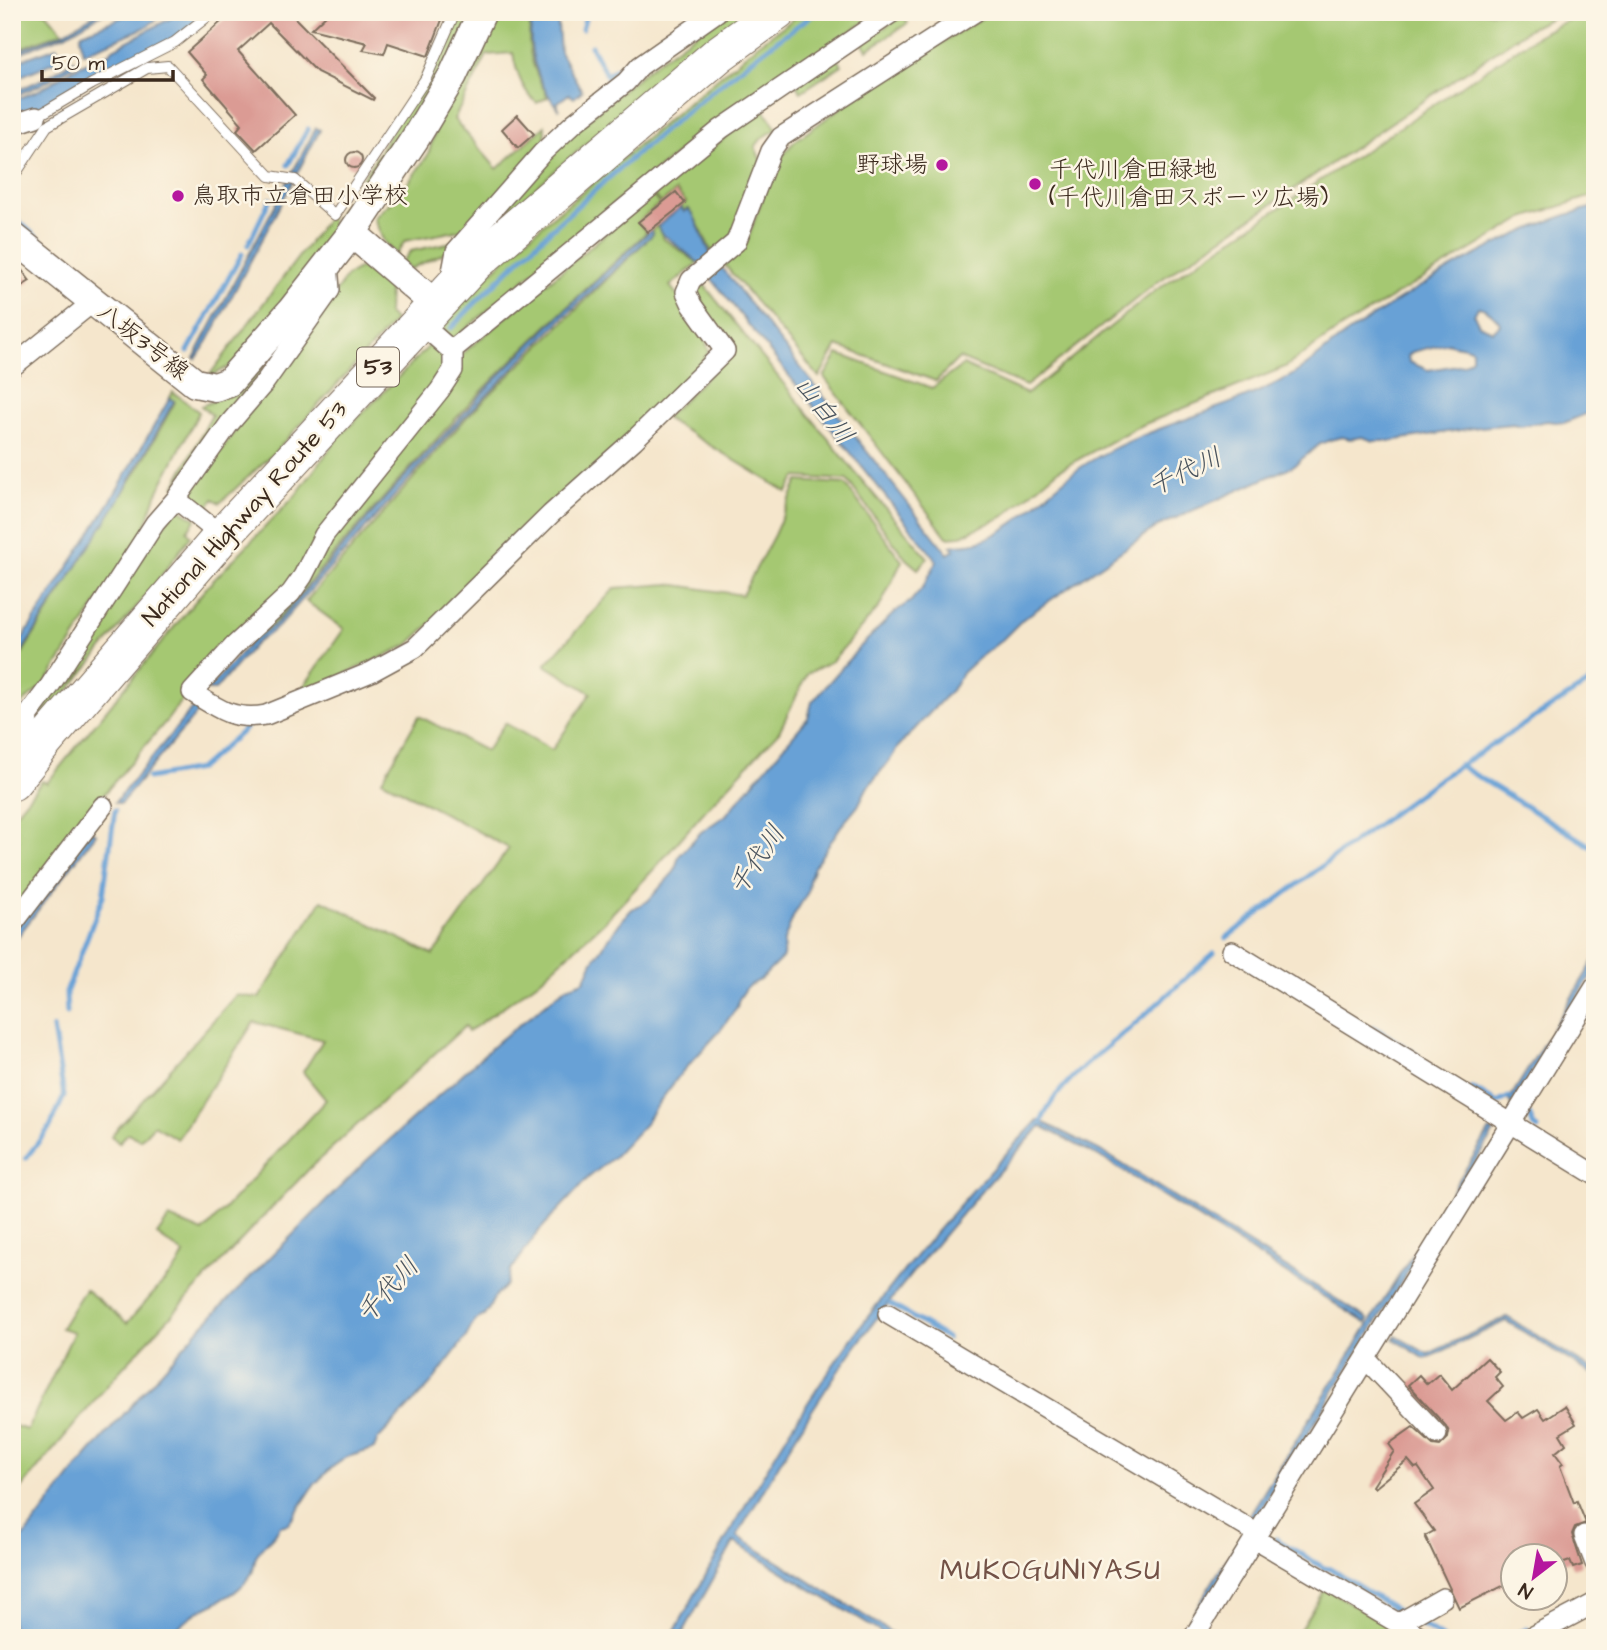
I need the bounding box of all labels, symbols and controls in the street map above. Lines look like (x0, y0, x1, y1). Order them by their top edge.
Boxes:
scale bar (42, 38, 173, 82)
text: 50 m (52, 49, 106, 78)
place label: 野球場 (856, 148, 928, 182)
place label: 千代川倉田緑地 (千代川倉田スポーツ広場) (1049, 153, 1328, 215)
marker: 野球場 (934, 157, 950, 173)
marker: 千代川倉田緑地 (千代川倉田スポーツ広場) (1027, 176, 1043, 192)
place label: 鳥取市立倉田小学校 (192, 179, 408, 213)
marker: 鳥取市立倉田小学校 (170, 188, 186, 204)
street label: 八坂3号線 (90, 295, 196, 389)
road number: 53 (357, 348, 399, 386)
water label: 山白川 (786, 368, 862, 452)
street label: National Highway Route 53 (134, 394, 356, 635)
water label: 千代川 (1142, 439, 1228, 505)
water label: 千代川 (720, 818, 794, 902)
water label: 千代川 (349, 1249, 427, 1331)
north arrow (1498, 1542, 1568, 1612)
district label: MUKOGUNIYASU (940, 1551, 1162, 1590)
text: N (1514, 1576, 1538, 1605)

